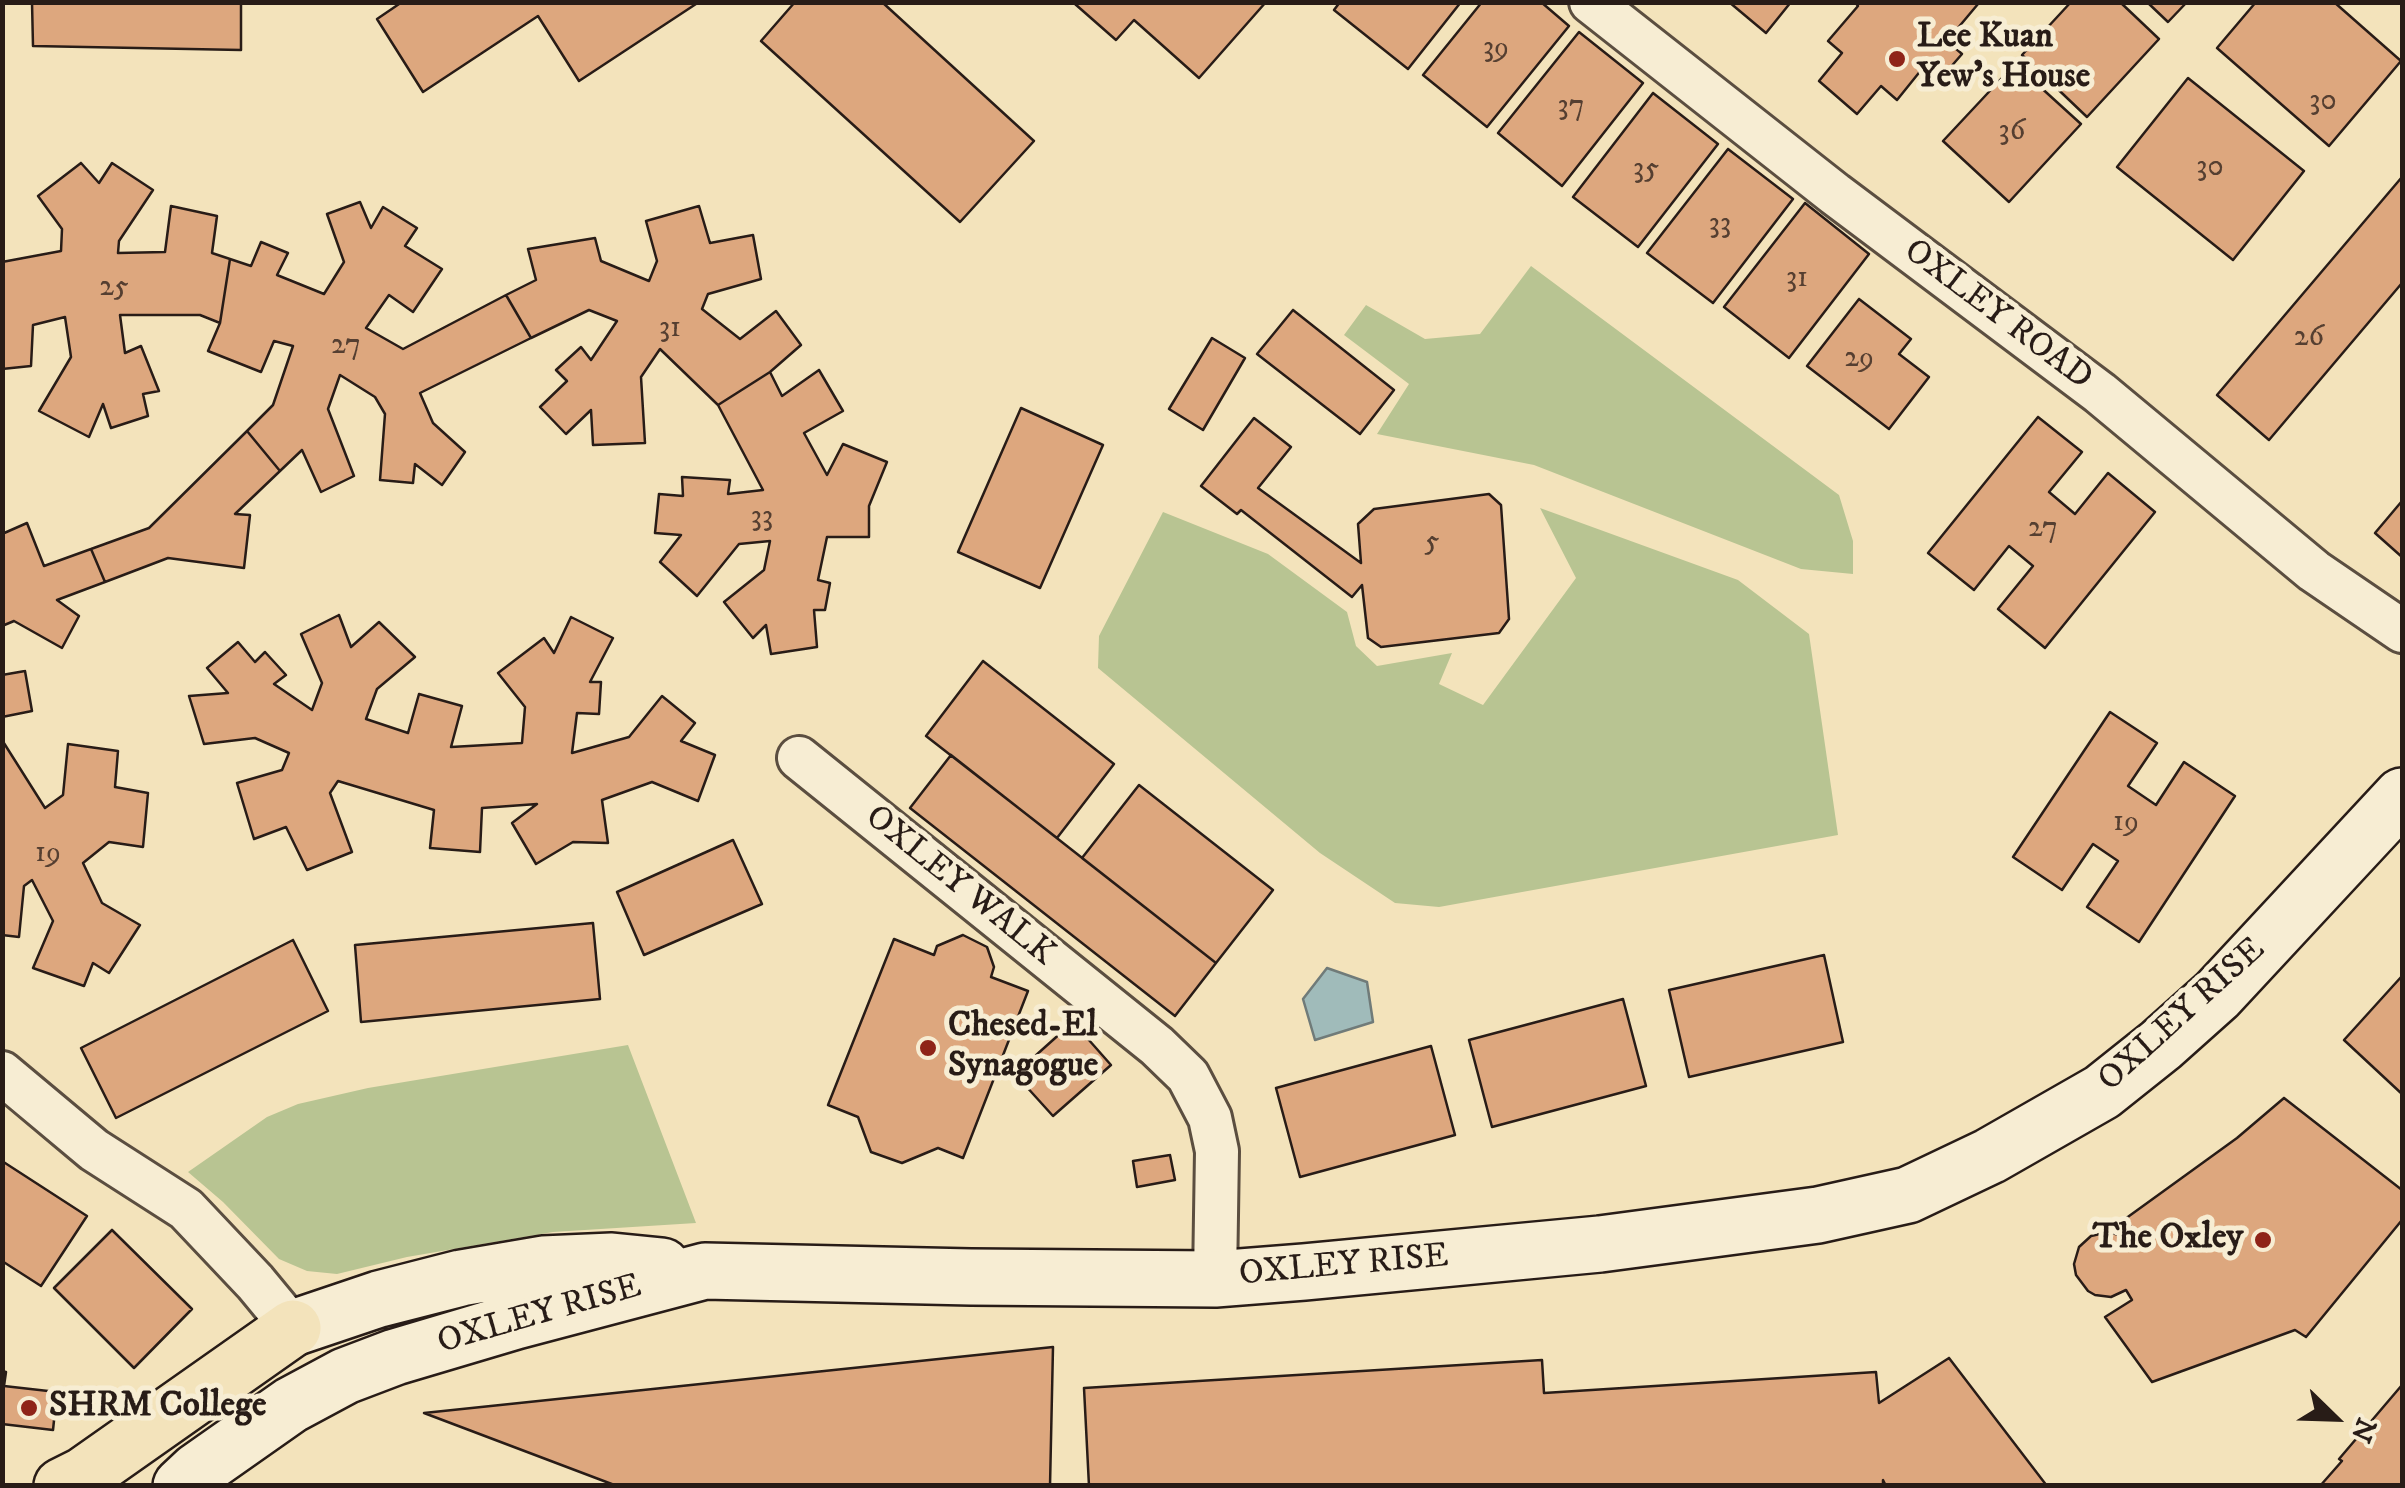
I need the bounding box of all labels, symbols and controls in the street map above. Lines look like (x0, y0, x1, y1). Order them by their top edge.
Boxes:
place label: Lee Kuan Yew's House (1917, 18, 2090, 100)
house number: 39 (1483, 32, 1509, 68)
marker: Lee Kuan Yew's House (1886, 48, 1908, 70)
house number: 30 (2309, 85, 2337, 121)
house number: 37 (1558, 90, 1584, 126)
house number: 36 (1999, 115, 2025, 151)
house number: 30 (2196, 151, 2224, 187)
house number: 35 (1633, 153, 1659, 189)
house number: 33 (1709, 208, 1731, 244)
street label: OXLEY ROAD (1895, 232, 2099, 400)
house number: 31 (1786, 262, 1808, 298)
house number: 25 (99, 271, 129, 307)
house number: 31 (659, 312, 681, 348)
house number: 26 (2294, 321, 2324, 357)
house number: 27 (331, 329, 361, 365)
house number: 29 (1844, 342, 1874, 378)
house number: 33 (751, 501, 773, 537)
house number: 27 (2028, 512, 2058, 548)
house number: 5 (1425, 526, 1439, 562)
street label: OXLEY WALK (856, 798, 1062, 976)
house number: 19 (2113, 806, 2139, 842)
house number: 19 (35, 837, 61, 873)
street label: OXLEY RISE (2091, 930, 2275, 1102)
place label: Chesed-El Synagogue (948, 1007, 1098, 1089)
marker: Chesed-El Synagogue (917, 1037, 939, 1059)
place label: The Oxley (2093, 1219, 2243, 1261)
marker: The Oxley (2252, 1229, 2274, 1251)
street label: OXLEY RISE (1238, 1237, 1450, 1297)
street label: OXLEY RISE (433, 1267, 647, 1365)
north arrow (2285, 1368, 2385, 1468)
place label: SHRM College (49, 1387, 267, 1429)
marker: SHRM College (18, 1397, 40, 1419)
text: N (2342, 1412, 2384, 1447)

